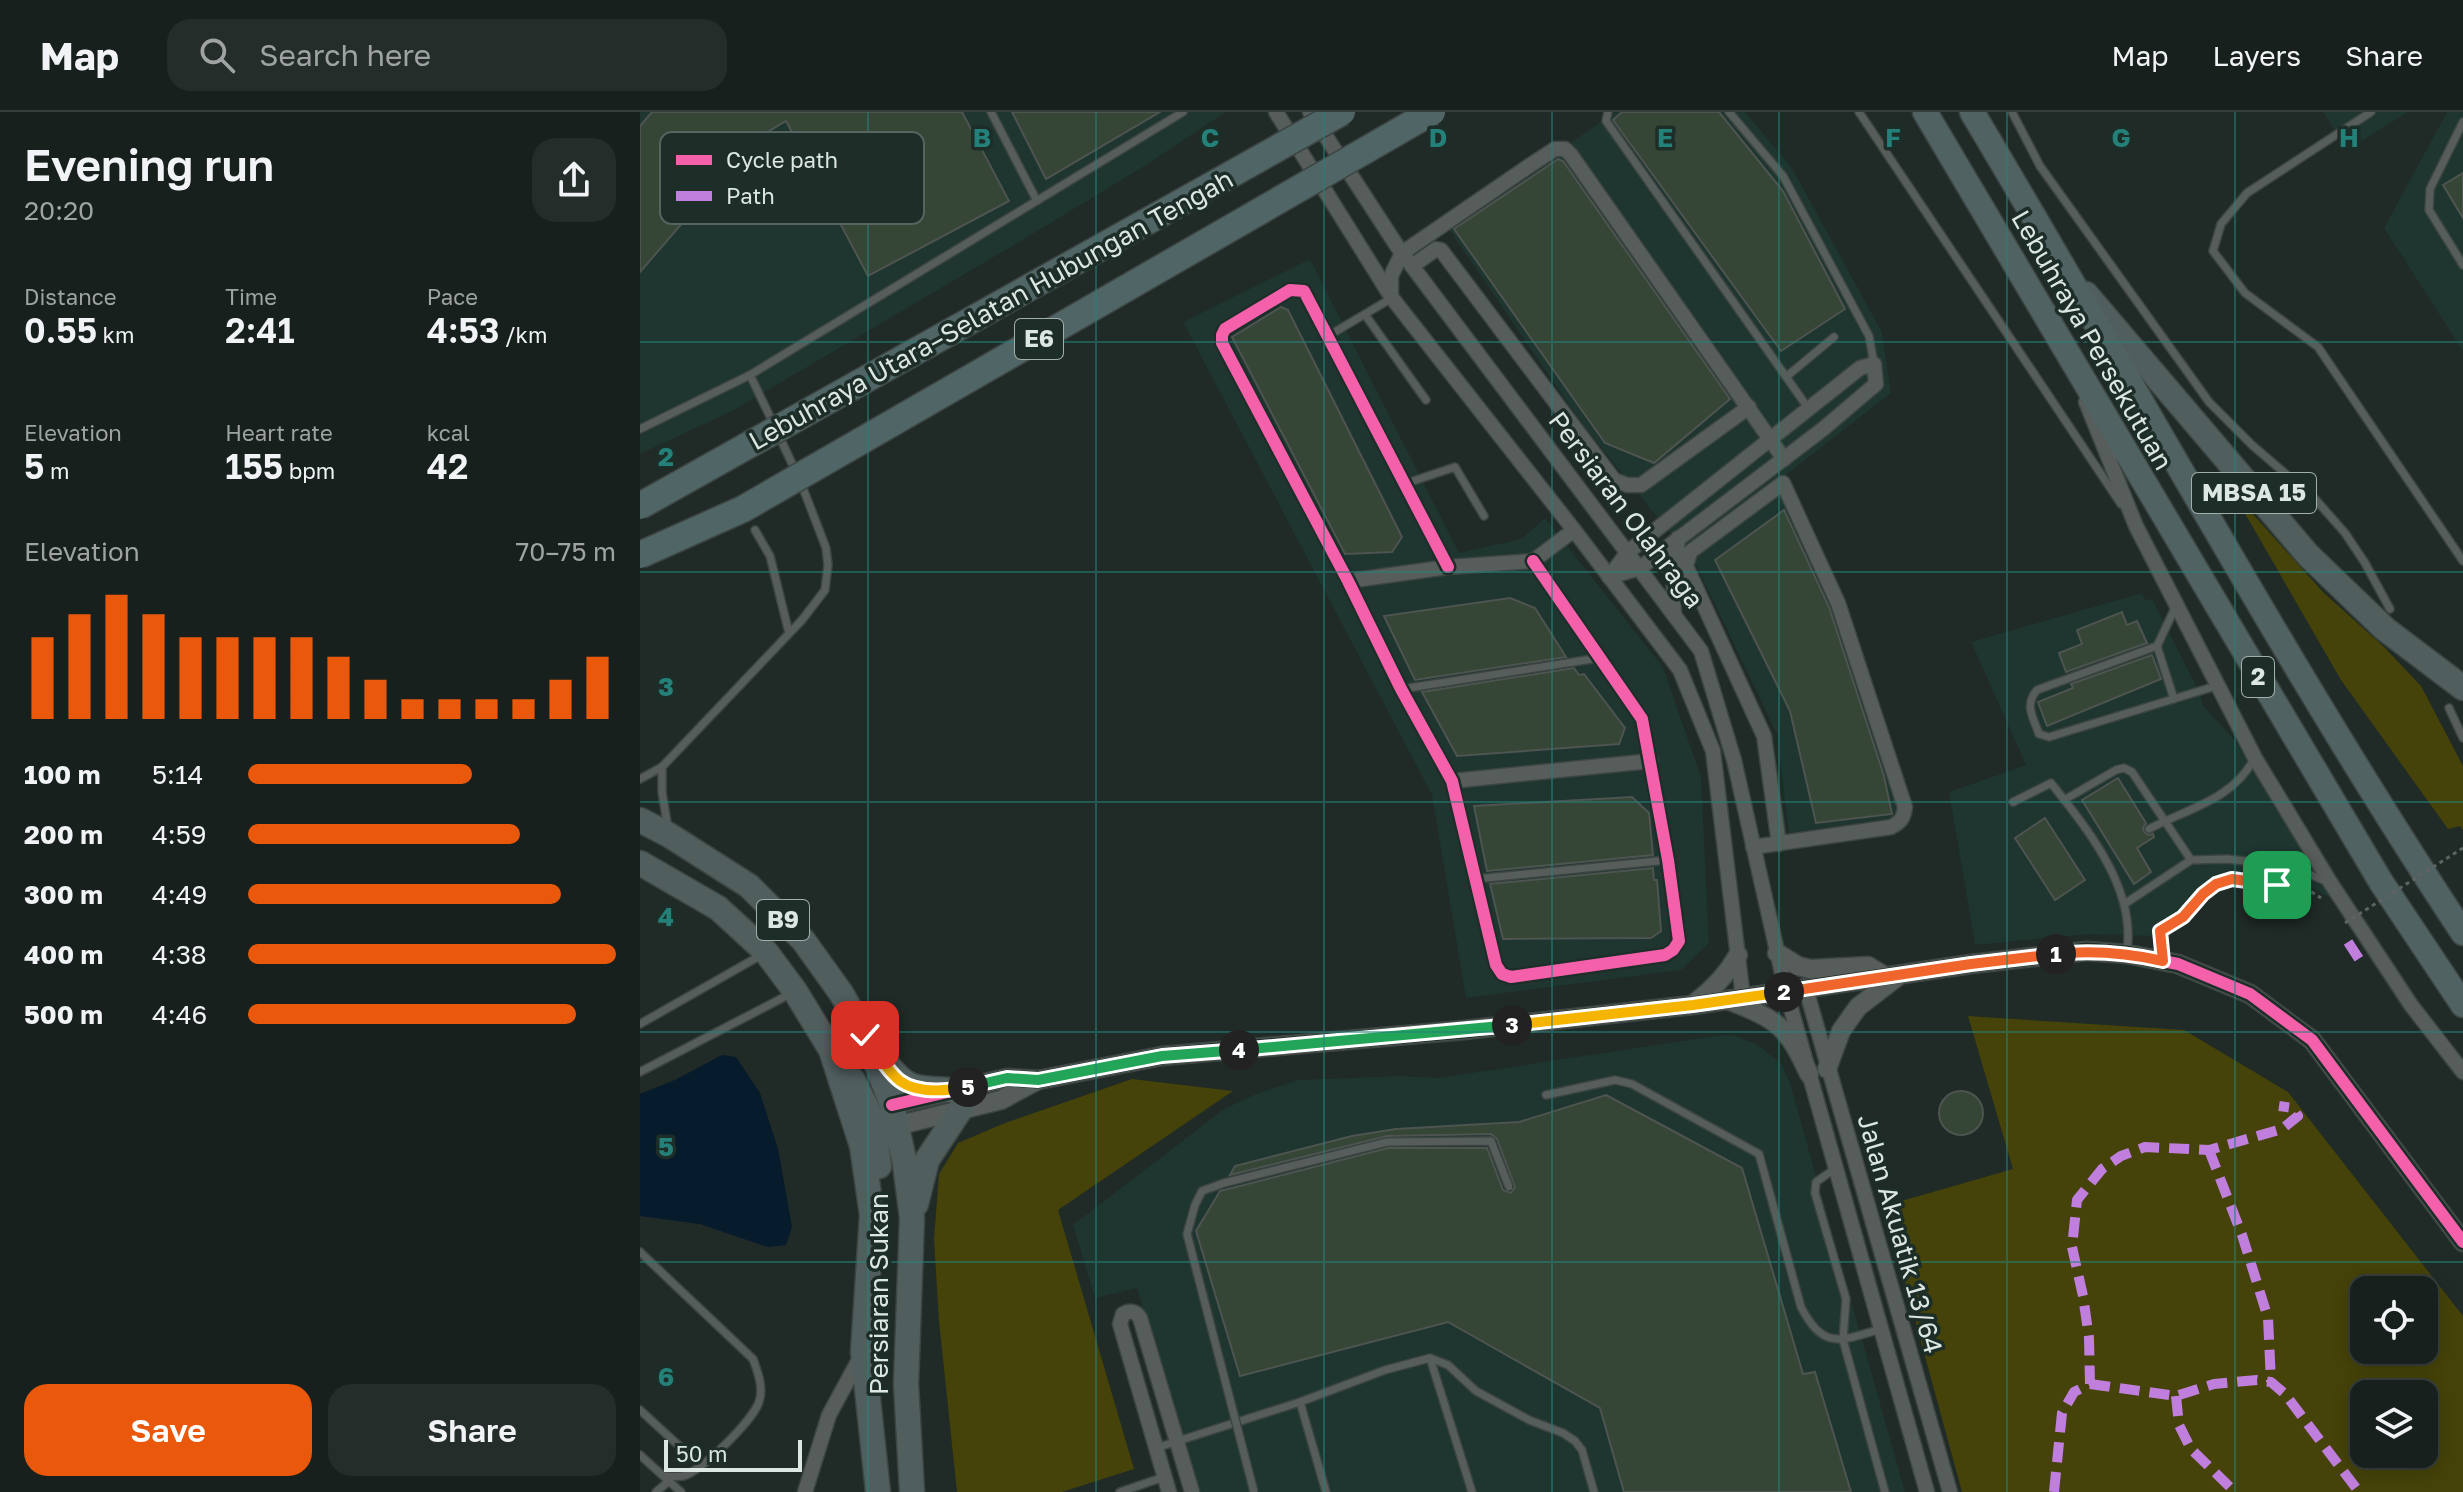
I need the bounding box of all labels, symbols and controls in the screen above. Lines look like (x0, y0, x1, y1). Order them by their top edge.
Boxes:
search box (167, 19, 727, 91)
text: Map (40, 33, 119, 78)
icon: search (195, 33, 239, 77)
text: Search here (259, 37, 431, 73)
text: Map (2111, 39, 2169, 72)
text: Layers (2213, 39, 2301, 72)
text: Share (2345, 39, 2423, 72)
text: B (973, 122, 991, 153)
text: C (1201, 122, 1219, 153)
text: D (1429, 122, 1447, 153)
text: E (1657, 122, 1673, 153)
text: F (1885, 122, 1901, 153)
text: G (2111, 122, 2131, 153)
text: H (2339, 122, 2359, 153)
legend (660, 132, 924, 224)
text: Evening run (24, 138, 274, 191)
button: share (532, 138, 616, 222)
text: Cycle path (726, 146, 838, 173)
street label: Lebuhraya Utara–Selatan Hubungan Tengah (743, 163, 1238, 456)
text: Path (726, 182, 775, 209)
text: 20:20 (24, 195, 94, 226)
street label: Lebuhraya Persekutuan (2005, 204, 2179, 475)
text: Distance (24, 283, 116, 310)
text: Time (225, 283, 277, 310)
text: Pace (427, 283, 478, 310)
text: 0.55 (24, 310, 97, 350)
text: 2:41 (225, 310, 295, 350)
text: 4:53 (427, 310, 499, 350)
road number: E6 (1015, 319, 1063, 359)
text: km (97, 321, 134, 348)
text: /km (499, 321, 547, 348)
street label: Persiaran Olahraga (1542, 405, 1710, 614)
text: Elevation (24, 419, 122, 446)
text: Heart rate (225, 419, 333, 446)
text: kcal (427, 419, 470, 446)
text: 2 (658, 441, 674, 472)
text: 5 (24, 446, 44, 486)
text: 155 (225, 446, 283, 486)
text: 42 (427, 446, 468, 486)
text: m (44, 457, 69, 484)
text: bpm (283, 457, 335, 484)
road number: MBSA 15 (2192, 473, 2316, 513)
text: Elevation (24, 536, 140, 567)
text: 70–75 m (516, 536, 616, 567)
road number: 2 (2242, 657, 2274, 697)
text: 3 (658, 671, 674, 702)
text: 100 m (24, 759, 100, 790)
text: 5:14 (152, 759, 203, 790)
text: 200 m (24, 819, 103, 850)
text: 4:59 (152, 819, 206, 850)
pin (2243, 851, 2311, 919)
icon: arrive (2255, 863, 2299, 907)
text: 300 m (24, 879, 103, 910)
text: 4:49 (152, 879, 207, 910)
road number: B9 (757, 900, 809, 940)
text: 4 (658, 901, 674, 932)
pin: 1 (2036, 934, 2076, 974)
text: 400 m (24, 939, 103, 970)
text: 4:38 (152, 939, 207, 970)
text: 1 (2050, 940, 2062, 967)
pin: 2 (1764, 972, 1804, 1012)
text: 2 (1777, 978, 1791, 1005)
text: 500 m (24, 999, 103, 1030)
text: 4:46 (152, 999, 207, 1030)
pin (831, 1001, 899, 1069)
pin: 3 (1492, 1005, 1532, 1045)
text: 3 (1505, 1011, 1519, 1038)
icon: check (843, 1013, 887, 1057)
pin: 4 (1219, 1030, 1259, 1070)
text: 4 (1232, 1036, 1246, 1063)
pin: 5 (948, 1067, 988, 1107)
text: 5 (961, 1073, 975, 1100)
street label: Jalan Akuatik 13/64 (1851, 1111, 1949, 1357)
text: 5 (658, 1131, 674, 1162)
street label: Persiaran Sukan (863, 1193, 894, 1395)
map controls (2350, 1276, 2438, 1468)
button: locate (2350, 1276, 2438, 1364)
text: 6 (658, 1361, 674, 1392)
button: layers (2350, 1380, 2438, 1468)
button: Save (24, 1384, 312, 1476)
button: Share (328, 1384, 616, 1476)
scale bar (664, 1436, 802, 1472)
text: 50 m (676, 1440, 727, 1467)

